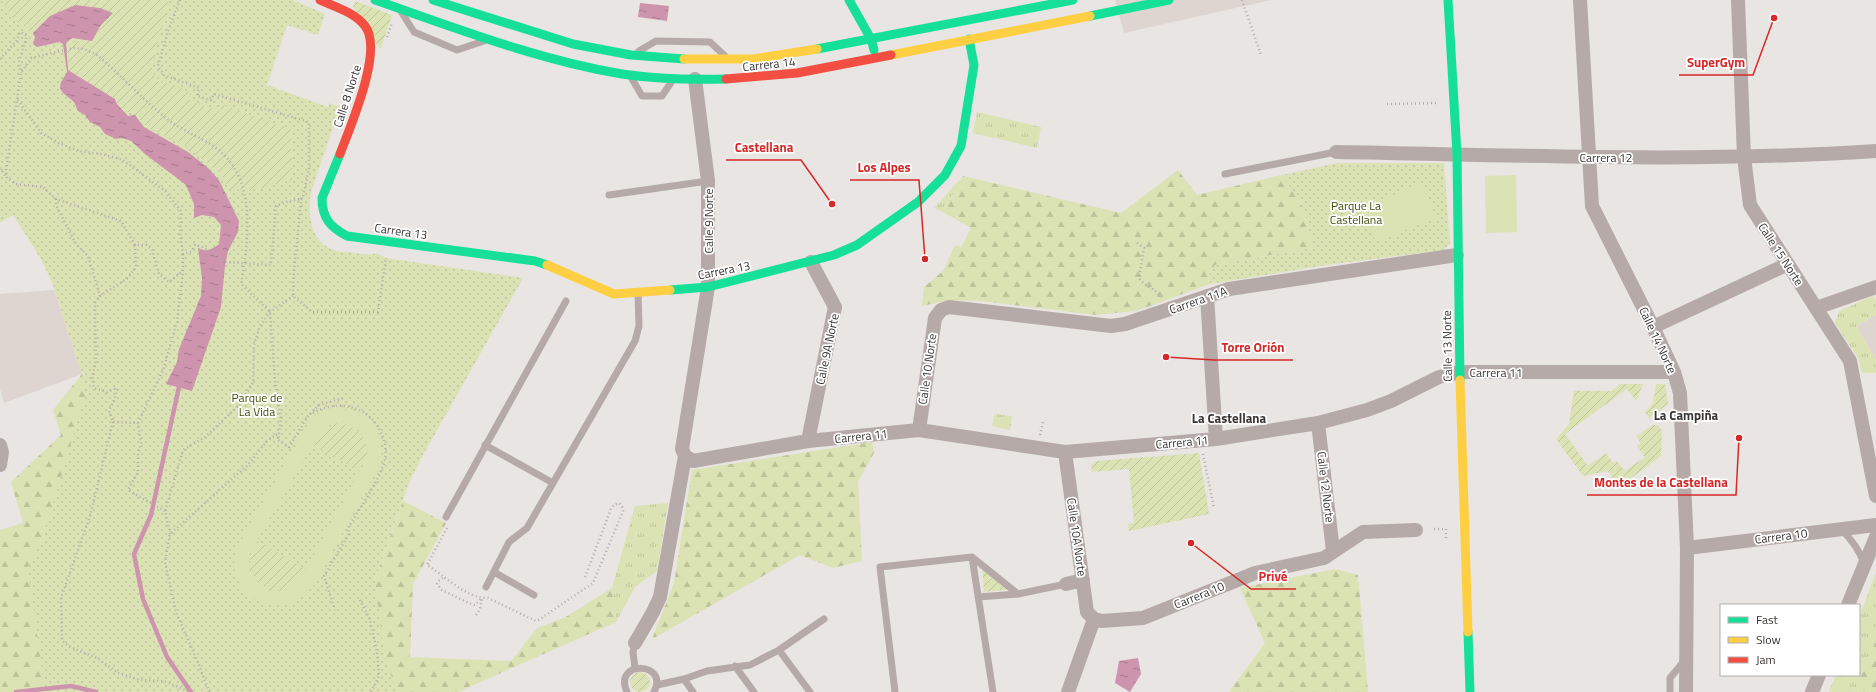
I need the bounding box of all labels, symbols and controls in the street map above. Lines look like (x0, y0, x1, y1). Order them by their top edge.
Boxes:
callout: SuperGym (1679, 50, 1753, 75)
street label: Carrera 14 (742, 52, 797, 76)
text: SuperGym (1687, 52, 1745, 72)
street label: Calle 8 Norte (328, 62, 366, 130)
callout: Castellana (726, 135, 801, 160)
text: Castellana (735, 137, 794, 157)
street label: Carrera 12 (1579, 148, 1633, 167)
callout: Los Alpes (850, 155, 919, 180)
text: Los Alpes (857, 157, 911, 177)
street label: Calle 9 Norte (699, 189, 718, 253)
park label: Parque La Castellana (1330, 196, 1382, 229)
street label: Carrera 13 (373, 218, 429, 244)
street label: Calle 15 Norte (1754, 219, 1808, 289)
street label: Carrera 13 (696, 256, 752, 284)
street label: Carrera 11A (1166, 281, 1230, 319)
street label: Calle 14 Norte (1634, 303, 1682, 377)
street label: Calle 13 Norte (1437, 310, 1457, 382)
street label: Calle 9A Norte (810, 312, 844, 386)
street label: Calle 10 Norte (913, 332, 941, 406)
callout: Torre Orión (1214, 335, 1293, 360)
text: Torre Orión (1222, 337, 1284, 357)
street label: Carrera 11 (1469, 363, 1523, 382)
park label: Parque de La Vida (232, 388, 282, 421)
district label: La Campiña (1654, 405, 1719, 425)
district label: La Castellana (1192, 408, 1267, 428)
street label: Carrera 11 (834, 424, 888, 448)
street label: Carrera 11 (1155, 430, 1209, 454)
street label: Calle 12 Norte (1312, 450, 1340, 524)
callout: Montes de la Castellana (1587, 470, 1736, 495)
text: Montes de la Castellana (1594, 472, 1728, 492)
street label: Calle 10A Norte (1062, 497, 1092, 577)
street label: Carrera 10 (1754, 523, 1809, 549)
callout: Privé (1251, 564, 1296, 589)
text: Privé (1259, 566, 1288, 586)
street label: Carrera 10 (1171, 576, 1227, 614)
legend (1720, 604, 1860, 676)
text: Fast (1756, 610, 1779, 629)
text: Slow (1756, 630, 1781, 649)
text: Jam (1756, 650, 1776, 669)

